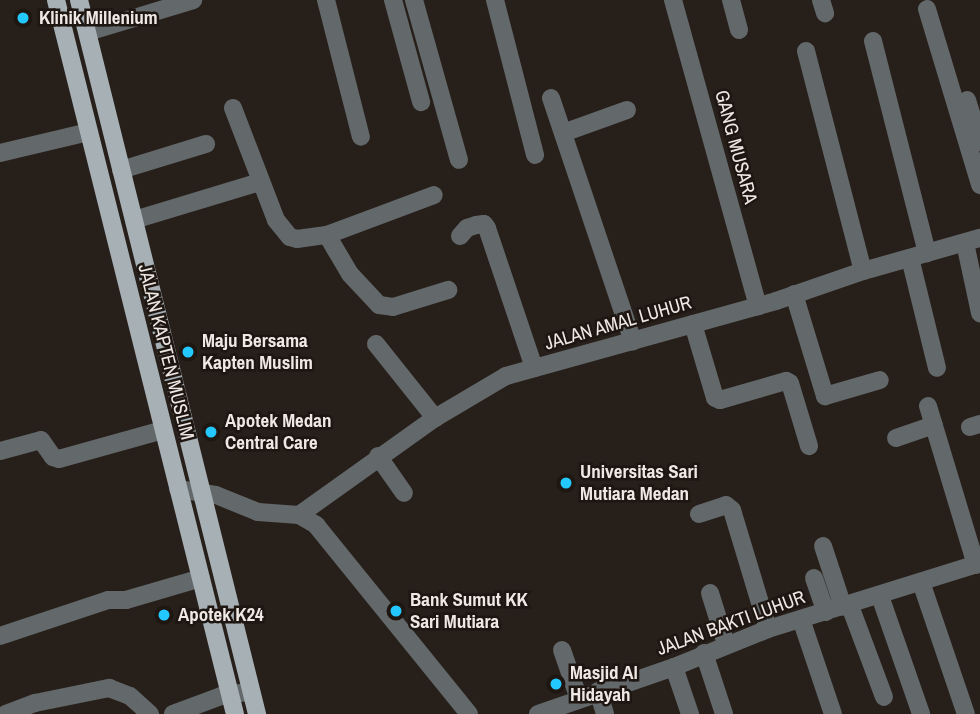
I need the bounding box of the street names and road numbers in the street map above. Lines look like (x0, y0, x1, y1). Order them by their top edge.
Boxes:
street label: GANG MUSARA (710, 88, 762, 206)
street label: JALAN KAPTEN MUSLIM (133, 262, 199, 442)
street label: JALAN AMAL LUHUR (541, 291, 695, 355)
street label: JALAN BAKTI LUHUR (654, 586, 808, 660)

